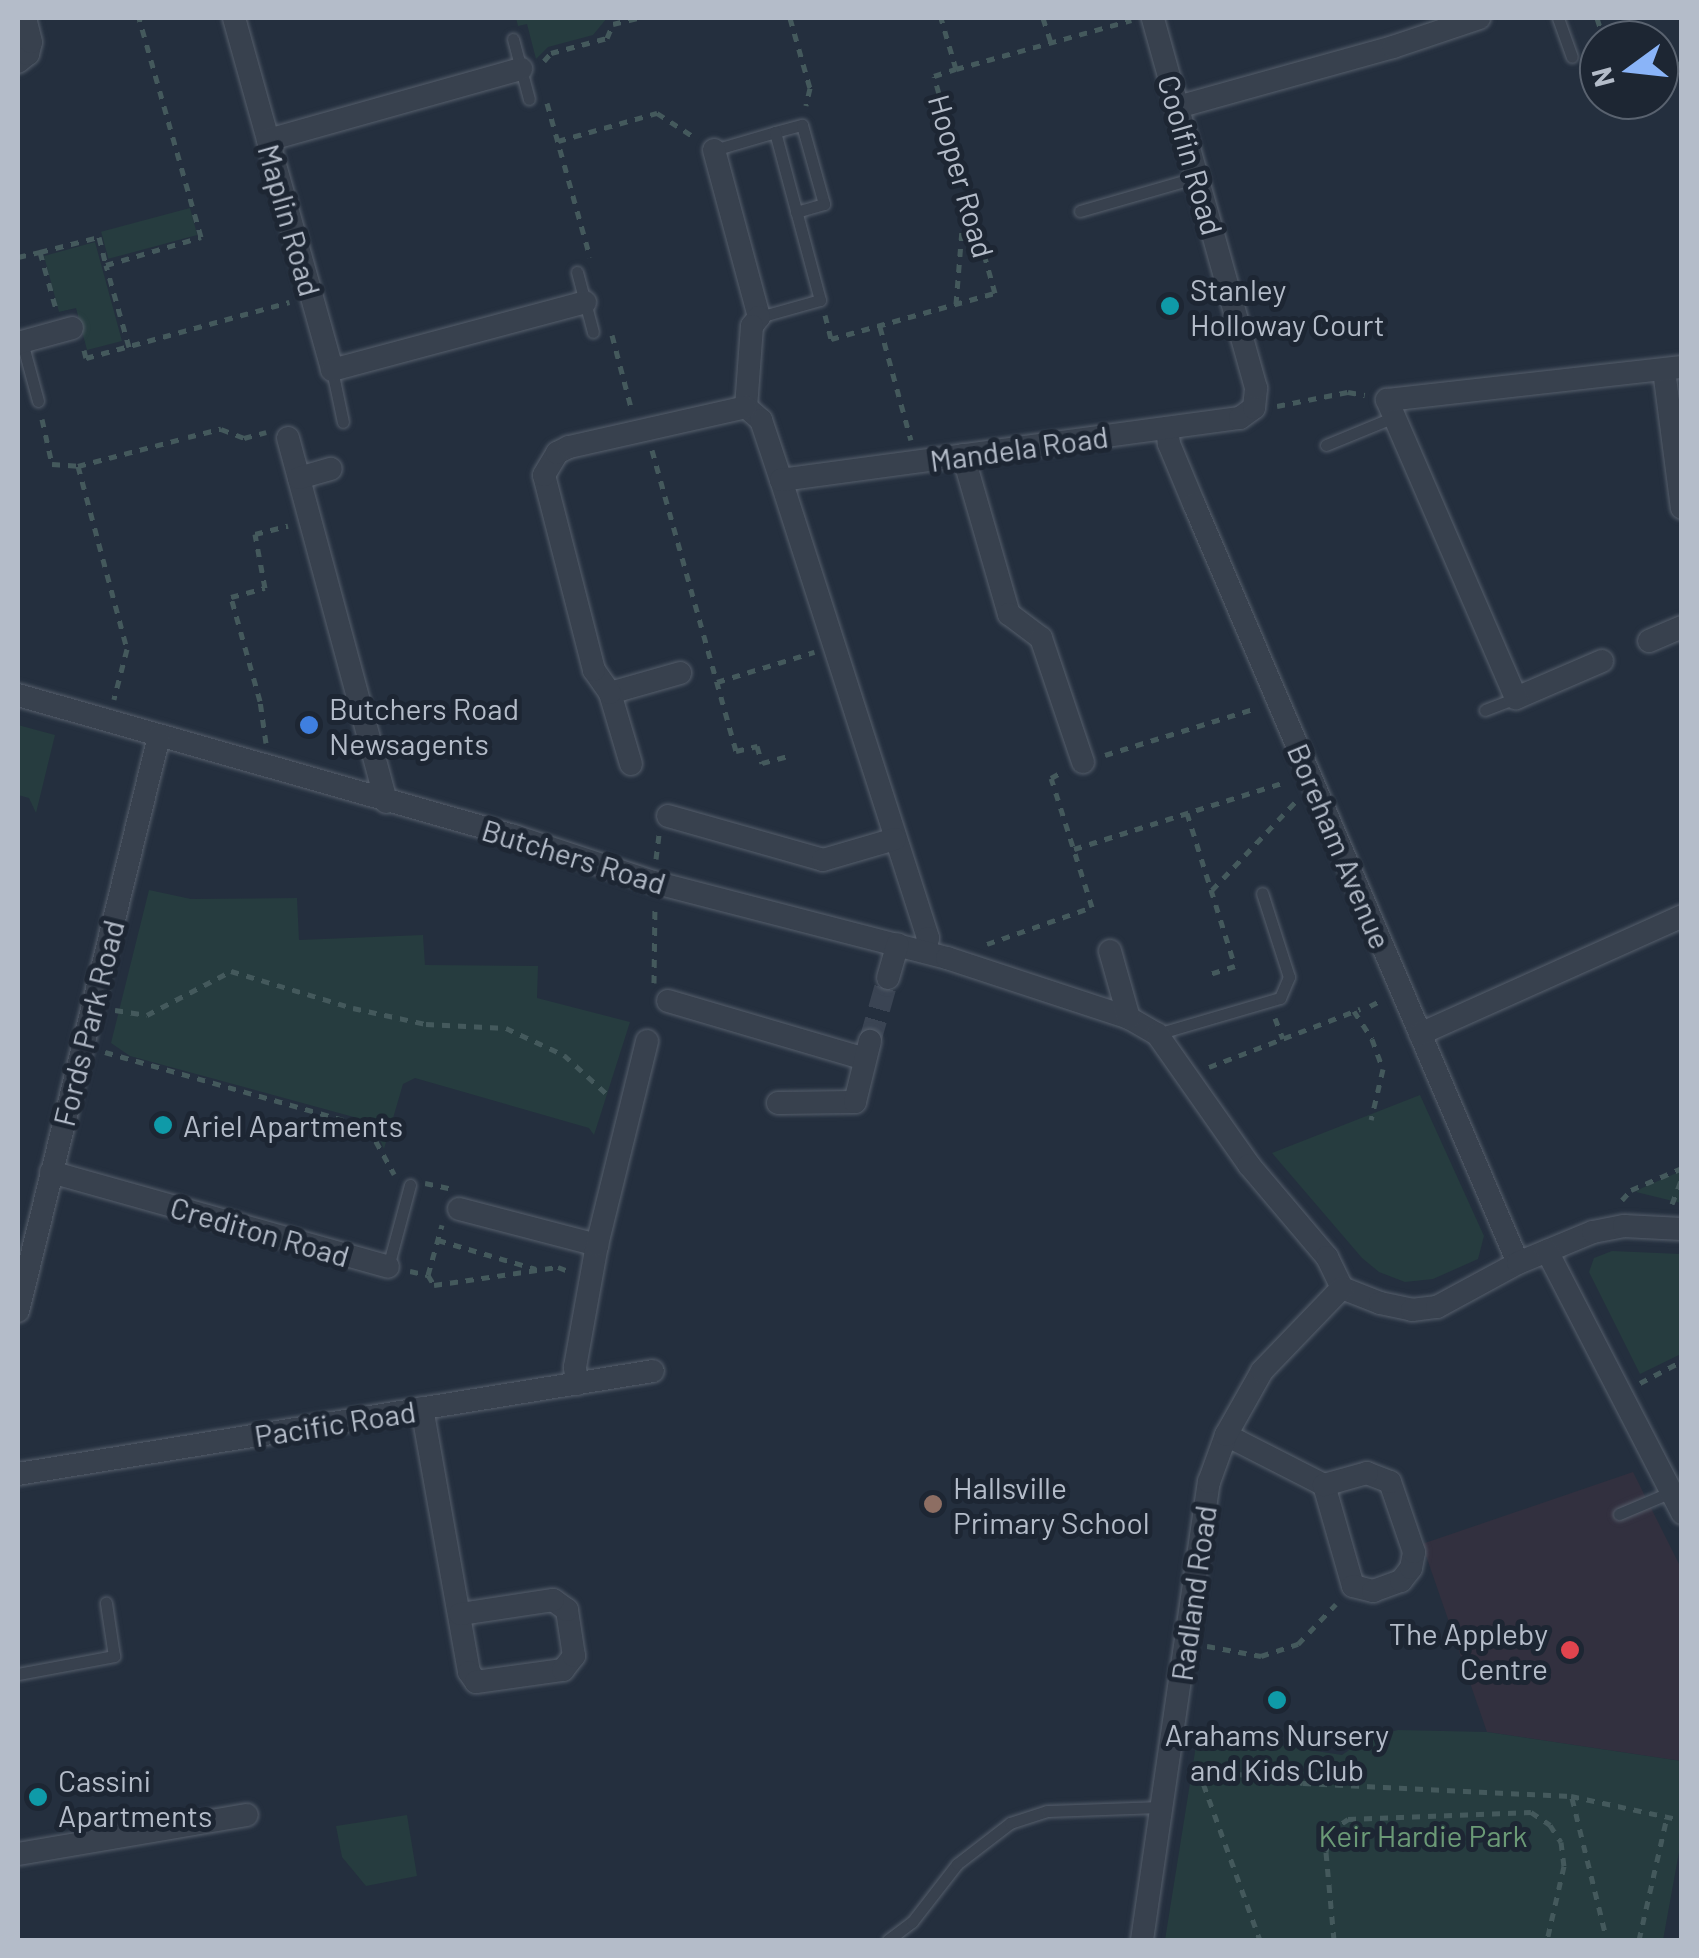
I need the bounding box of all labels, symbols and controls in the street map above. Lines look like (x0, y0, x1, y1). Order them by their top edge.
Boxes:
north arrow (1579, 20, 1679, 120)
text: N (1583, 64, 1621, 91)
street label: Coolfin Road (1151, 71, 1231, 239)
street label: Hooper Road (922, 90, 1002, 262)
street label: Maplin Road (251, 140, 329, 300)
place label: Stanley Holloway Court (1190, 271, 1385, 342)
marker: Stanley Holloway Court (1159, 295, 1181, 317)
street label: Mandela Road (928, 418, 1110, 478)
place label: Butchers Road Newsagents (329, 690, 519, 760)
marker: Butchers Road Newsagents (298, 714, 320, 736)
street label: Boreham Avenue (1281, 738, 1399, 954)
street label: Butchers Road (478, 811, 670, 901)
street label: Fords Park Road (45, 916, 131, 1130)
place label: Ariel Apartments (183, 1107, 403, 1143)
marker: Ariel Apartments (152, 1114, 174, 1136)
street label: Crediton Road (166, 1188, 354, 1274)
street label: Pacific Road (252, 1393, 418, 1453)
place label: Hallsville Primary School (953, 1469, 1150, 1540)
marker: Hallsville Primary School (922, 1493, 944, 1515)
street label: Radland Road (1163, 1503, 1223, 1683)
place label: The Appleby Centre (1389, 1615, 1548, 1686)
marker: The Appleby Centre (1557, 1637, 1583, 1663)
marker: Arahams Nursery and Kids Club (1266, 1689, 1288, 1711)
place label: Arahams Nursery and Kids Club (1165, 1716, 1389, 1786)
place label: Cassini Apartments (58, 1762, 212, 1832)
marker: Cassini Apartments (27, 1786, 49, 1808)
park label: Keir Hardie Park (1318, 1817, 1528, 1853)

